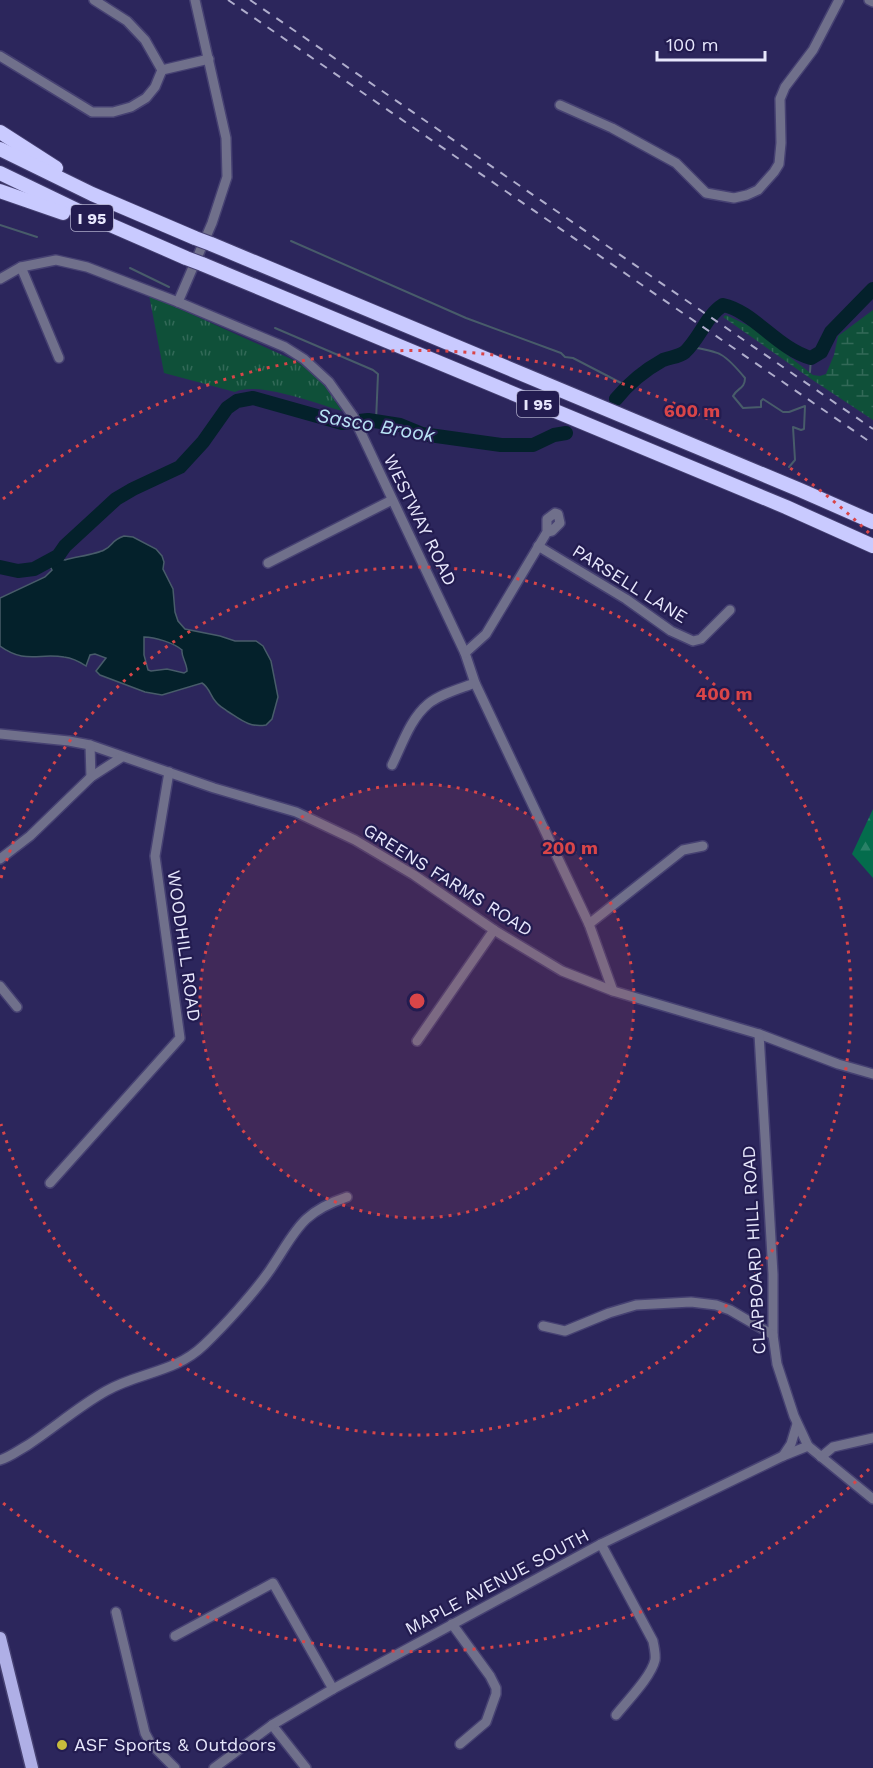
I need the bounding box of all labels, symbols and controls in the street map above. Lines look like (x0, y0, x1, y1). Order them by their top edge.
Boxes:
scale bar (657, 24, 765, 62)
text: 100 m (666, 34, 719, 55)
road number: I 95 (71, 205, 113, 231)
road number: I 95 (517, 391, 559, 417)
text: 600 m (664, 400, 720, 421)
water label: Sasco Brook (315, 403, 438, 447)
street label: WESTWAY ROAD (380, 451, 461, 589)
street label: PARSELL LANE (569, 540, 692, 627)
text: 400 m (696, 683, 752, 704)
street label: GREENS FARMS ROAD (360, 819, 537, 940)
text: 200 m (542, 837, 598, 858)
street label: WOODHILL ROAD (163, 869, 206, 1023)
centre of rings (407, 991, 427, 1011)
street label: CLAPBOARD HILL ROAD (738, 1145, 769, 1355)
street label: MAPLE AVENUE SOUTH (401, 1524, 592, 1639)
place label: ASF Sports & Outdoors (74, 1734, 276, 1755)
marker: ASF Sports & Outdoors (55, 1738, 69, 1752)

